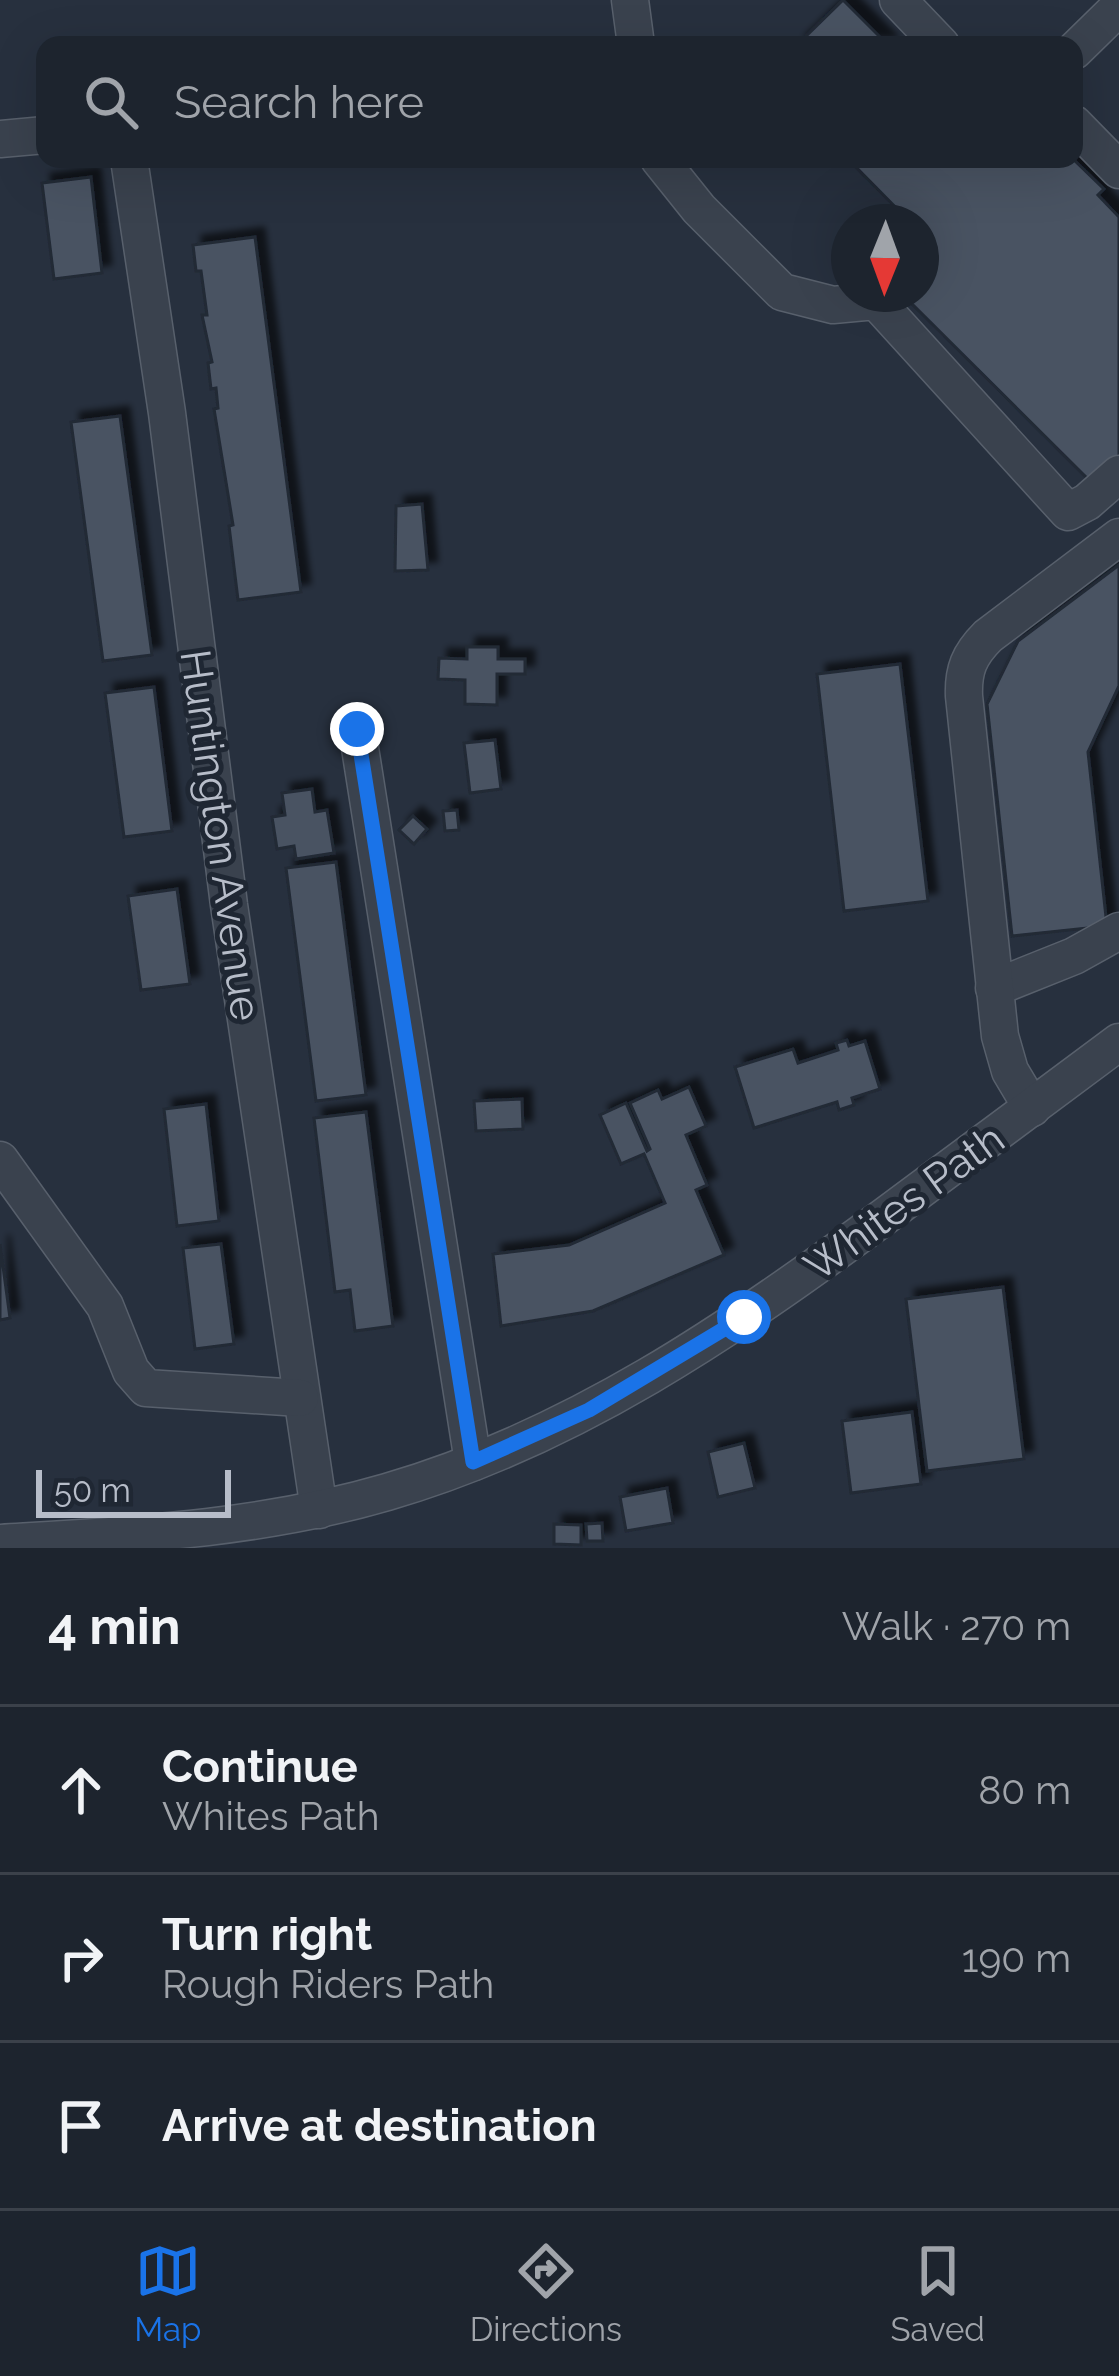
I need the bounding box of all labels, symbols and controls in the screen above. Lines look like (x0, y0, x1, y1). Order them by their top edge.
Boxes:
search box (36, 36, 1083, 168)
icon: search (78, 69, 144, 135)
text: Search here (174, 76, 424, 129)
north arrow (831, 204, 939, 312)
street label: Huntington Avenue (170, 647, 271, 1024)
route end (330, 702, 384, 756)
street label: Whites Path (795, 1114, 1013, 1291)
route start (717, 1290, 771, 1344)
scale bar (36, 1464, 231, 1517)
text: 50 m (54, 1471, 131, 1510)
text: 4 min (48, 1596, 181, 1656)
text: Walk · 270 m (842, 1603, 1071, 1649)
text: Continue (162, 1740, 358, 1793)
icon: ahead (48, 1757, 114, 1823)
text: 80 m (978, 1767, 1071, 1813)
text: Whites Path (162, 1793, 379, 1839)
text: Turn right (162, 1908, 372, 1961)
icon: right (48, 1925, 114, 1991)
text: 190 m (962, 1935, 1071, 1981)
text: Rough Riders Path (162, 1961, 494, 2007)
icon: arrive (48, 2093, 114, 2159)
text: Arrive at destination (162, 2099, 597, 2152)
tab: Map (134, 2238, 201, 2349)
tab: Directions (470, 2238, 622, 2349)
tab: Saved (890, 2238, 985, 2349)

